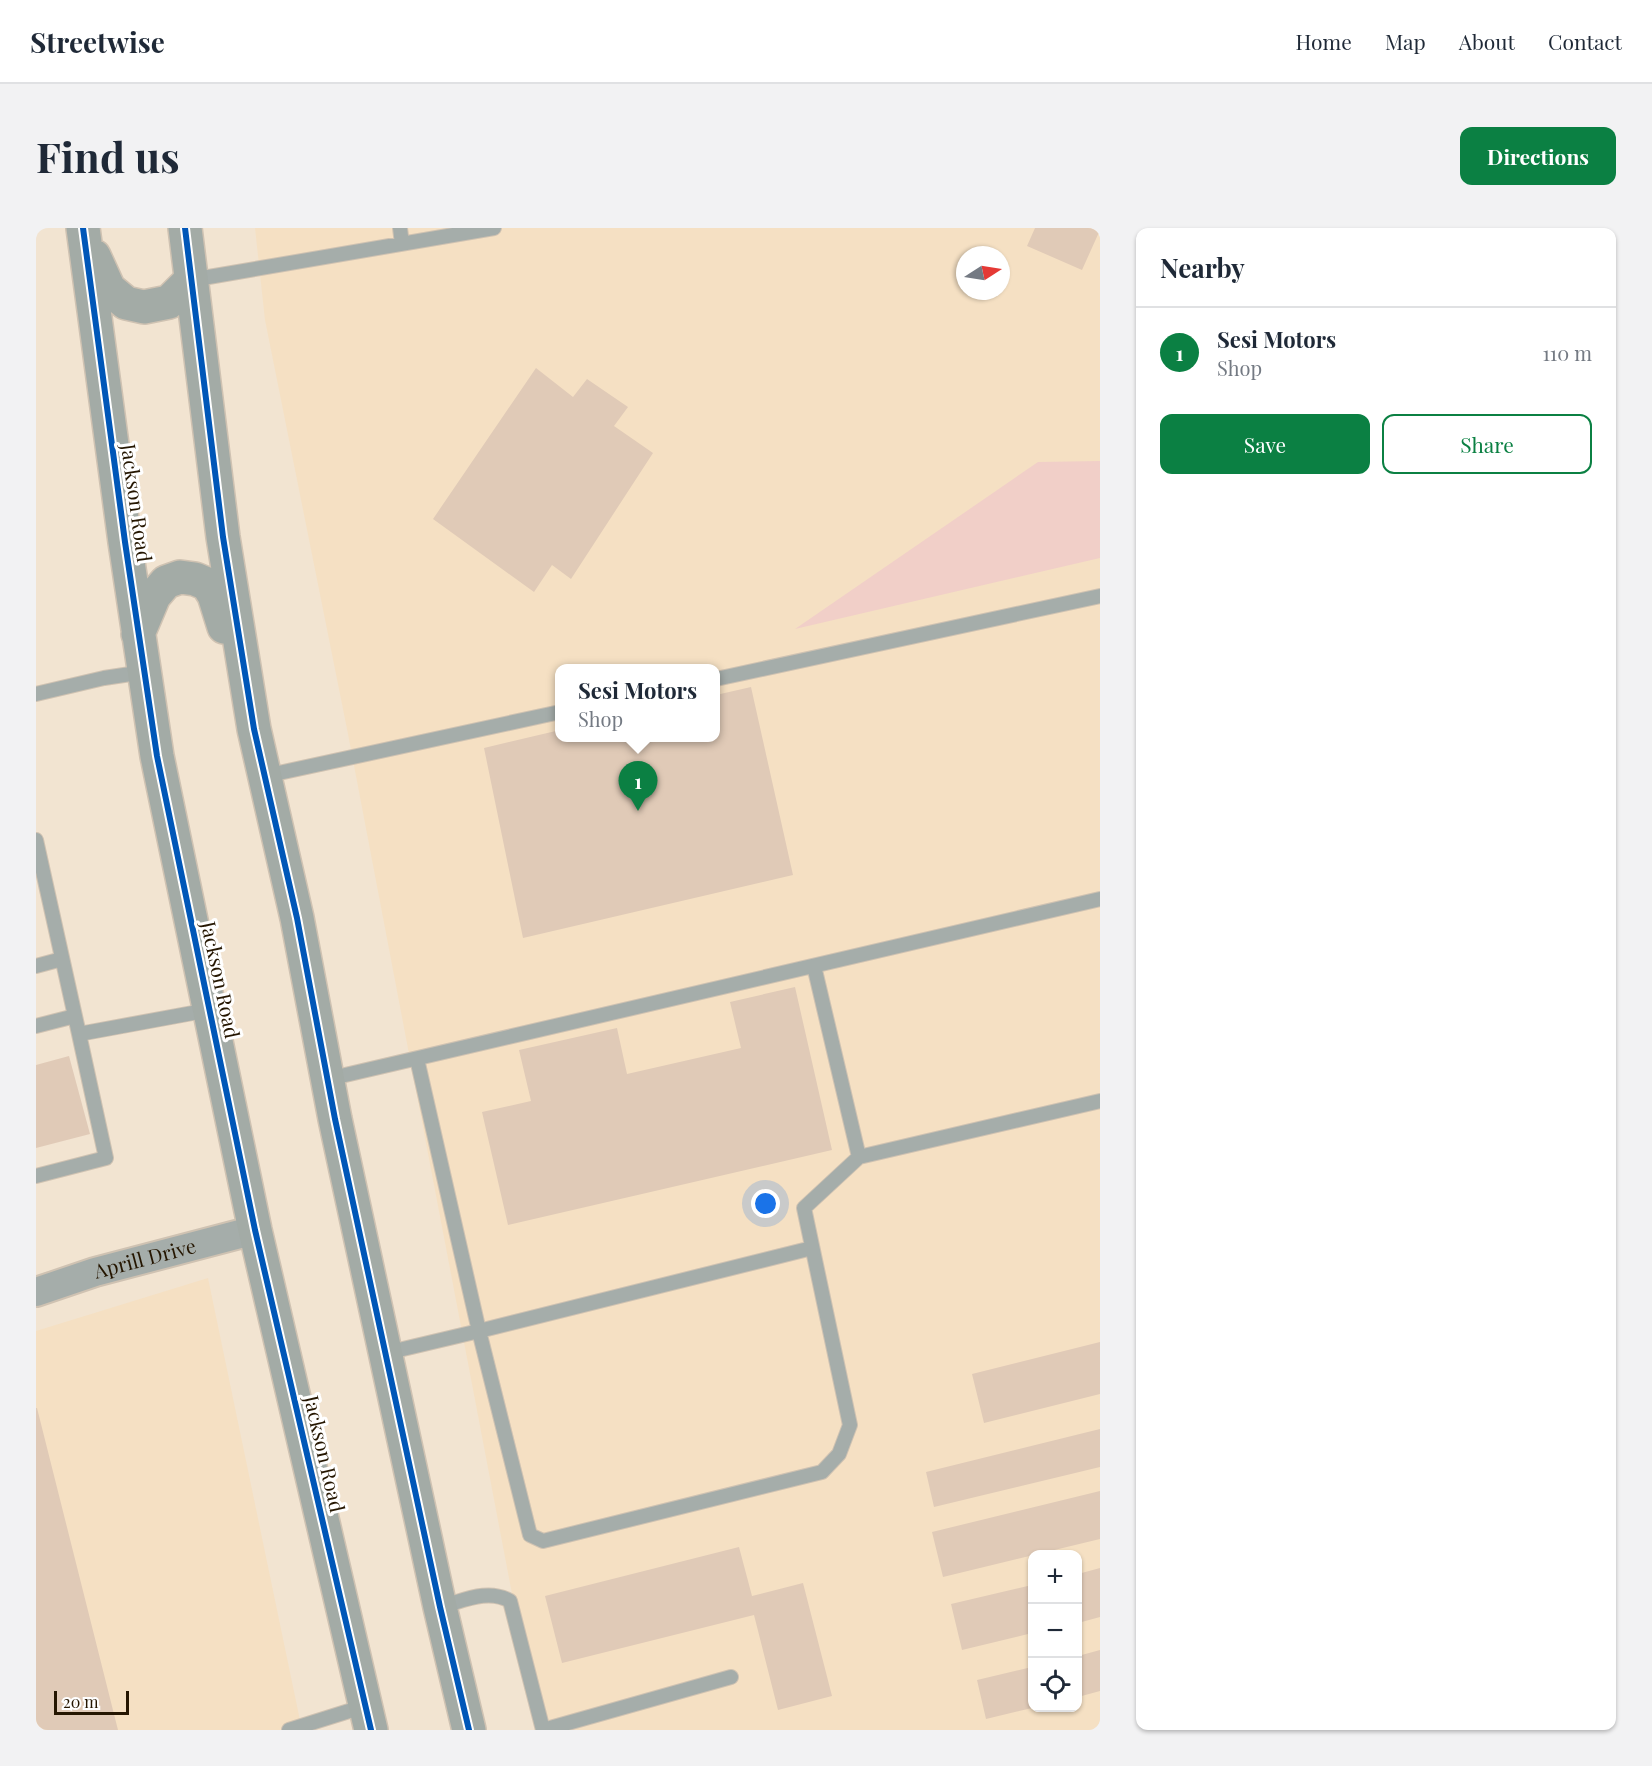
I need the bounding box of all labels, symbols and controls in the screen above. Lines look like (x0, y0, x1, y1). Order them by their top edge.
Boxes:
text: Streetwise (30, 23, 165, 60)
text: Home (1296, 27, 1352, 55)
text: Map (1385, 27, 1426, 55)
text: About (1459, 27, 1515, 55)
text: Contact (1548, 27, 1622, 55)
button: Directions (1460, 127, 1616, 185)
text: Find us (36, 128, 180, 184)
north arrow (956, 246, 1010, 300)
text: Nearby (1160, 250, 1245, 285)
text: Sesi Motors (1217, 324, 1336, 354)
text: 1 (1176, 339, 1183, 366)
text: 110 m (1542, 339, 1592, 366)
text: Shop (1217, 354, 1262, 381)
button: Save (1160, 414, 1370, 474)
button: Share (1382, 414, 1592, 474)
street label: Jackson Road (116, 441, 159, 564)
popup (555, 664, 720, 742)
text: Sesi Motors (578, 675, 697, 705)
text: Shop (578, 705, 623, 732)
pin: 1 (618, 762, 658, 811)
street label: Jackson Road (196, 918, 247, 1041)
your location (751, 1189, 780, 1218)
street label: Aprill Drive (90, 1231, 199, 1284)
street label: Jackson Road (299, 1392, 352, 1515)
map controls (1028, 1550, 1082, 1712)
button: + (1028, 1550, 1082, 1604)
button: − (1028, 1604, 1082, 1658)
button: locate (1028, 1658, 1082, 1712)
scale bar (54, 1688, 129, 1716)
text: 20 m (63, 1691, 98, 1712)

